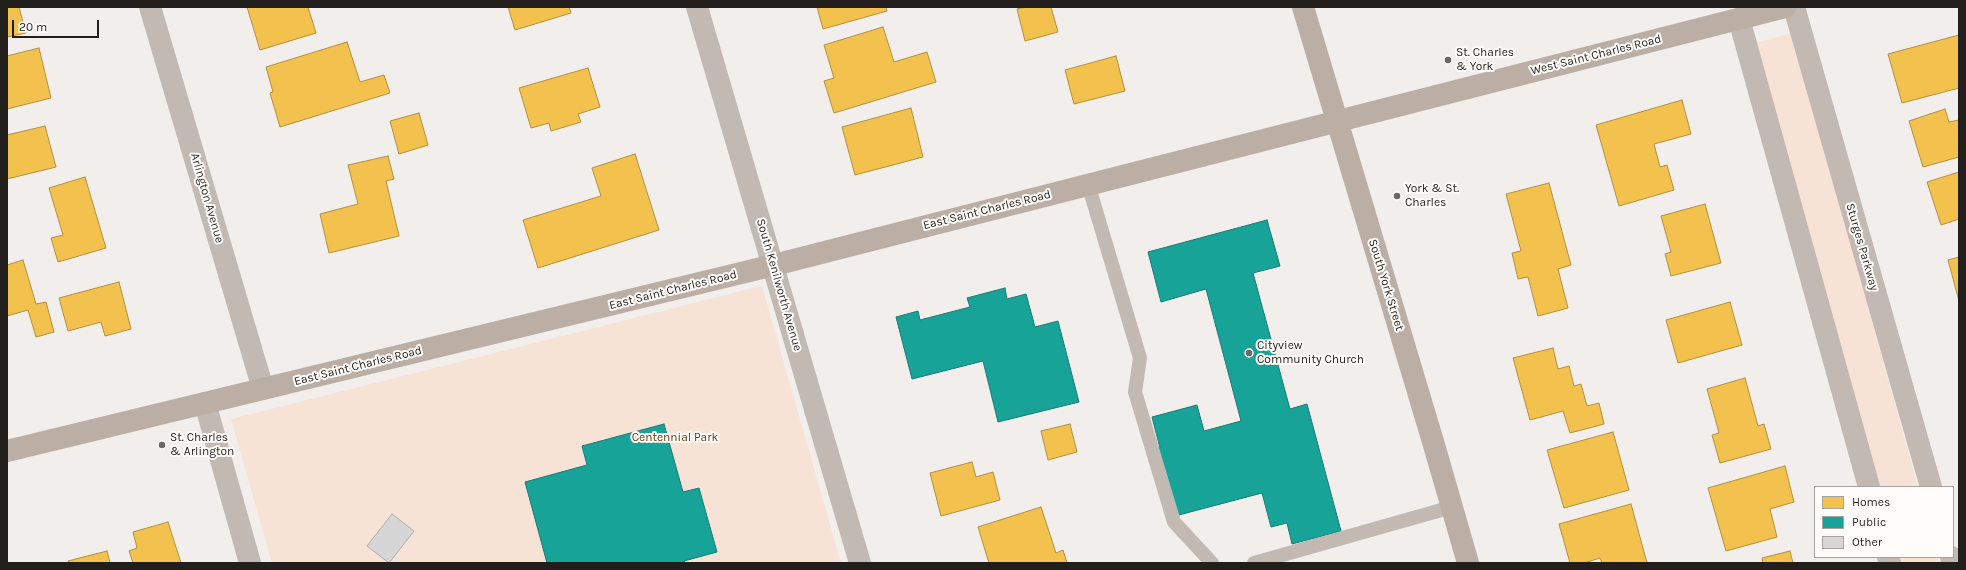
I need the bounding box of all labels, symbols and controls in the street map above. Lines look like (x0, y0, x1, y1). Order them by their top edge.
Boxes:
scale bar (14, 12, 101, 38)
text: 20 m (19, 20, 47, 34)
street label: West Saint Charles Road (1529, 32, 1663, 78)
place label: St. Charles & York (1456, 46, 1514, 74)
marker: St. Charles & York (1443, 55, 1453, 65)
street label: Arlington Avenue (187, 151, 227, 245)
place label: York & St. Charles (1405, 182, 1459, 210)
street label: East Saint Charles Road (922, 187, 1052, 233)
marker: York & St. Charles (1392, 191, 1402, 201)
street label: Sturges Parkway (1843, 202, 1881, 292)
street label: South Kenilworth Avenue (753, 217, 805, 353)
street label: South York Street (1365, 238, 1407, 332)
street label: East Saint Charles Road (608, 267, 738, 313)
place label: Cityview Community Church (1257, 339, 1364, 367)
street label: East Saint Charles Road (293, 343, 423, 389)
marker: Cityview Community Church (1244, 348, 1254, 358)
place label: St. Charles & Arlington (170, 431, 234, 459)
park label: Centennial Park (632, 431, 718, 445)
marker: St. Charles & Arlington (157, 440, 167, 450)
legend (1814, 486, 1954, 558)
text: Homes (1852, 495, 1890, 509)
text: Public (1852, 515, 1886, 529)
text: Other (1852, 535, 1882, 549)

